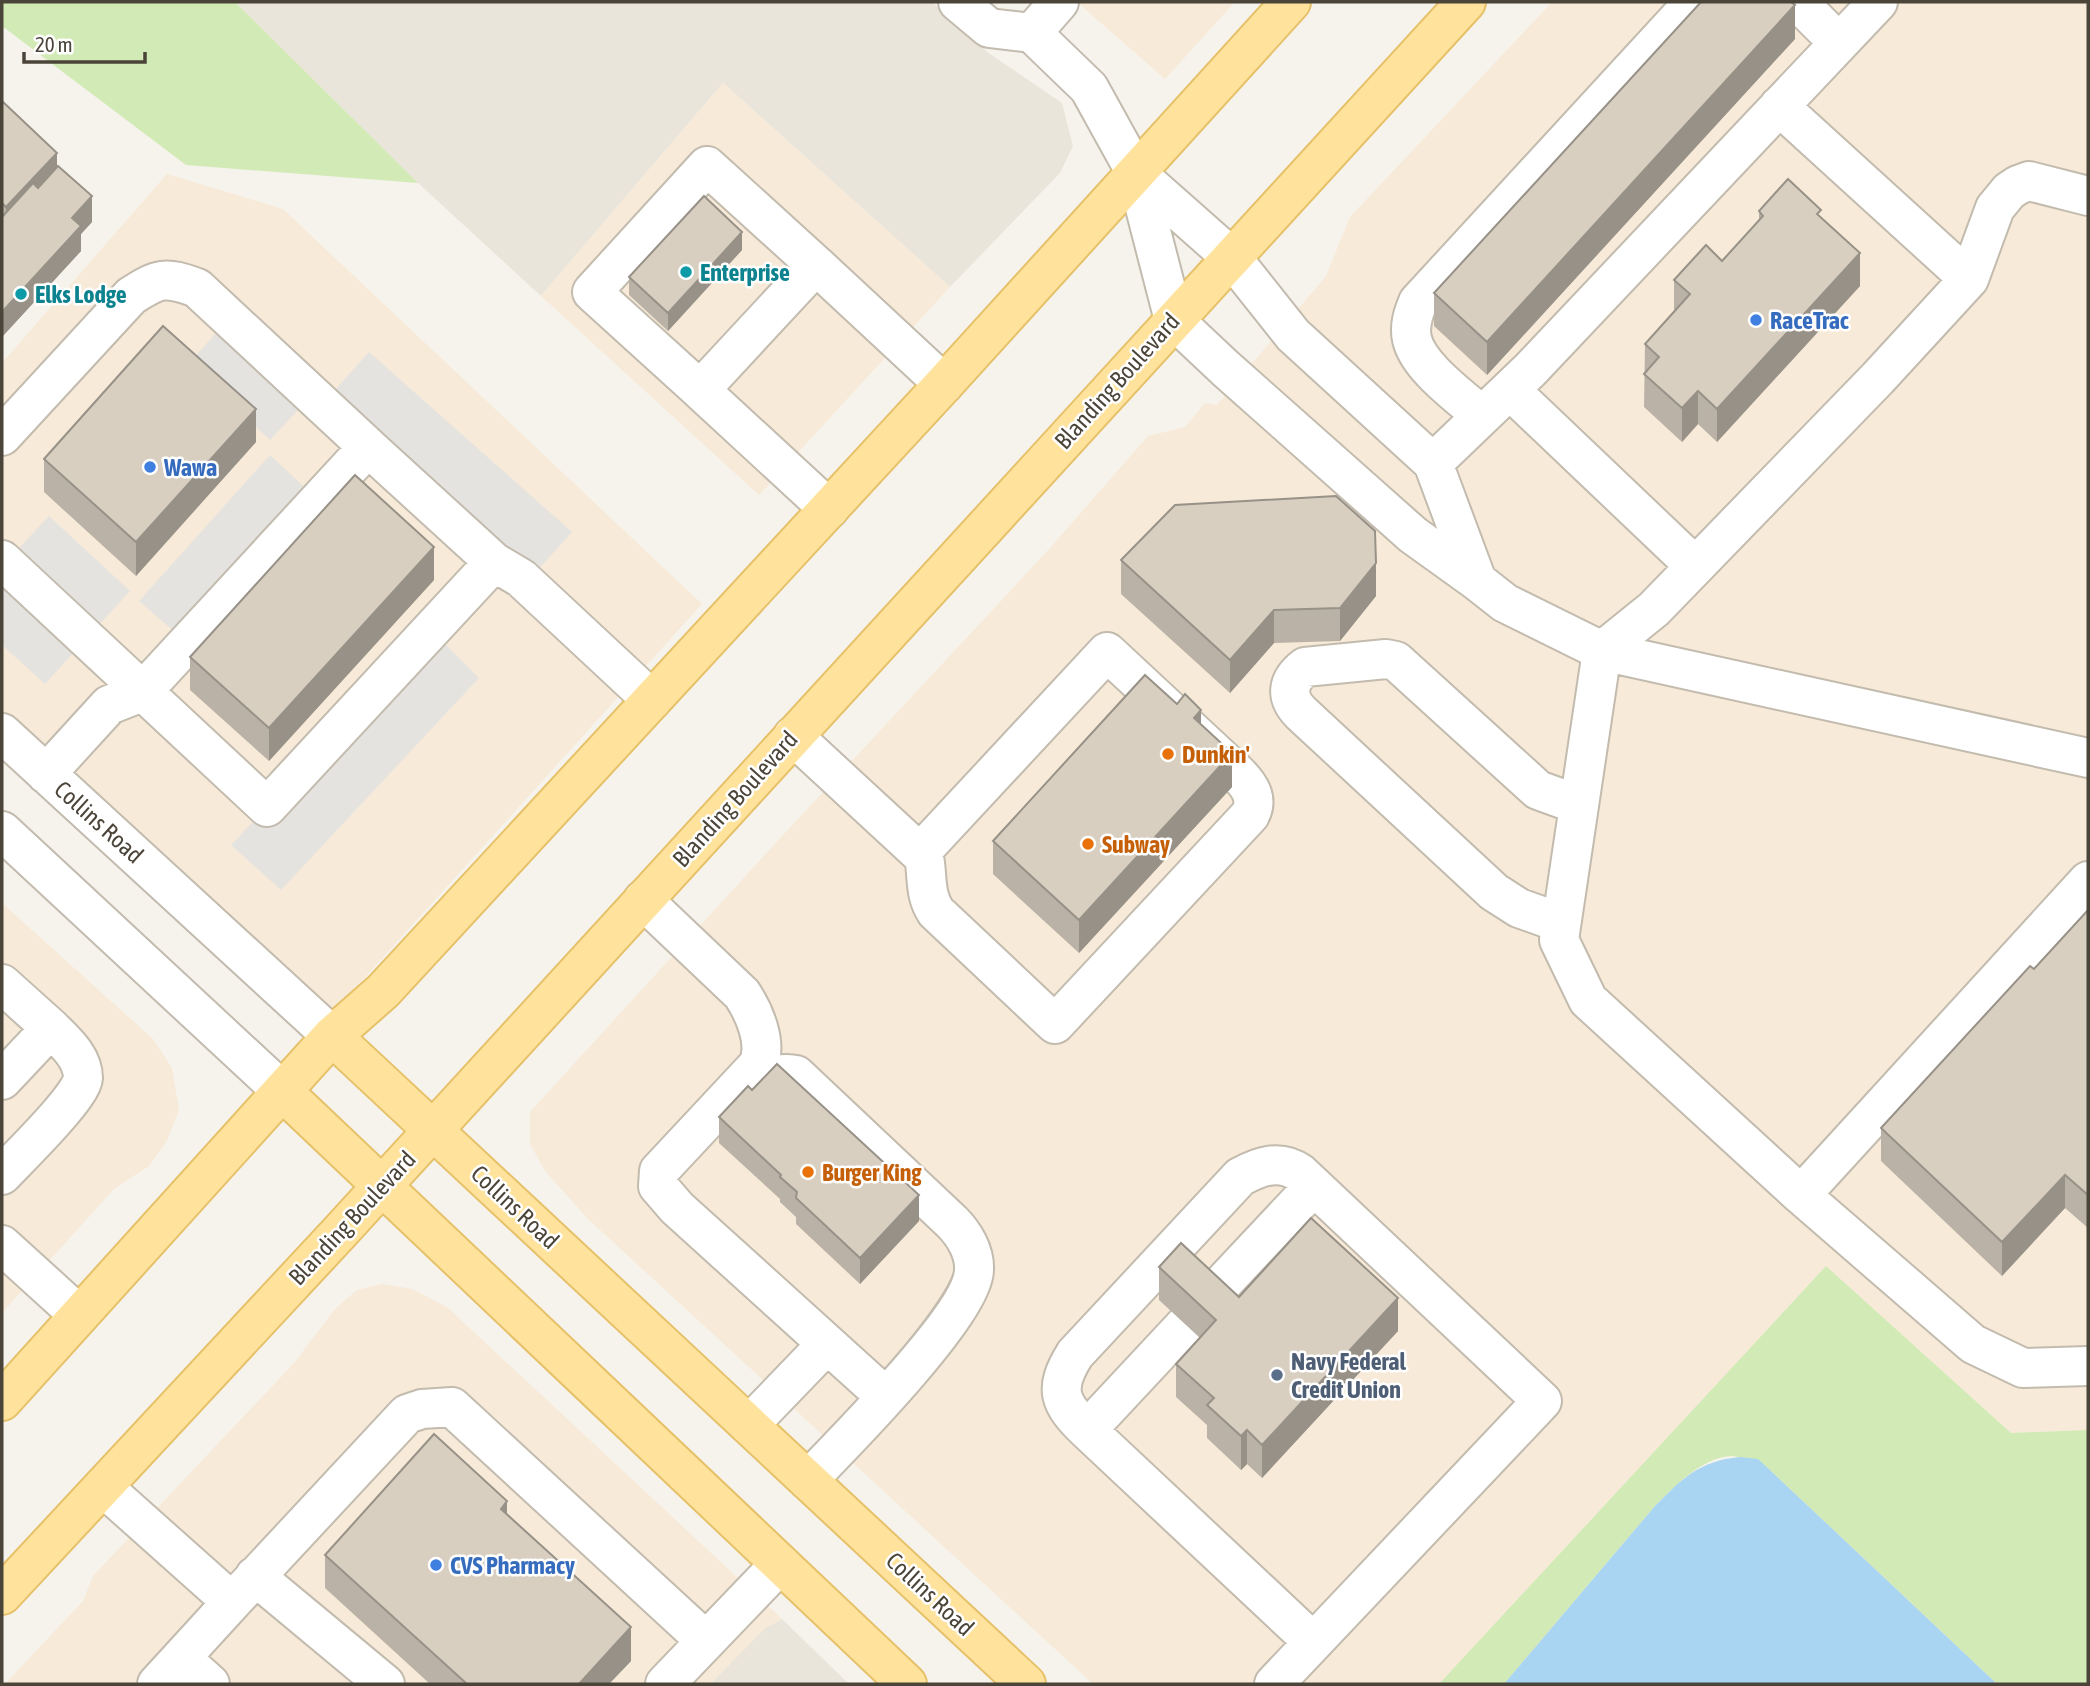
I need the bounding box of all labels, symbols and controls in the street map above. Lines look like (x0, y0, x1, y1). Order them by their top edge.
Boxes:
scale bar (24, 21, 145, 65)
text: 20 m (35, 32, 73, 56)
place label: Enterprise (700, 259, 790, 286)
marker: Enterprise (678, 264, 694, 280)
place label: Elks Lodge (35, 281, 127, 308)
marker: Elks Lodge (13, 286, 29, 302)
place label: RaceTrac (1770, 307, 1849, 334)
street label: Blanding Boulevard (1049, 308, 1185, 454)
marker: RaceTrac (1748, 312, 1764, 328)
place label: Wawa (163, 454, 217, 481)
marker: Wawa (142, 459, 158, 475)
street label: Blanding Boulevard (667, 726, 803, 872)
place label: Dunkin' (1182, 741, 1250, 768)
marker: Dunkin' (1160, 746, 1176, 762)
street label: Collins Road (49, 775, 149, 869)
place label: Subway (1102, 831, 1170, 858)
marker: Subway (1080, 836, 1096, 852)
street label: Blanding Boulevard (283, 1146, 421, 1290)
place label: Burger King (822, 1159, 922, 1186)
street label: Collins Road (466, 1160, 564, 1254)
marker: Burger King (800, 1164, 816, 1180)
place label: Navy Federal Credit Union (1291, 1348, 1406, 1403)
marker: Navy Federal Credit Union (1269, 1367, 1285, 1383)
street label: Collins Road (881, 1547, 979, 1641)
place label: CVS Pharmacy (450, 1552, 575, 1579)
marker: CVS Pharmacy (428, 1557, 444, 1573)

